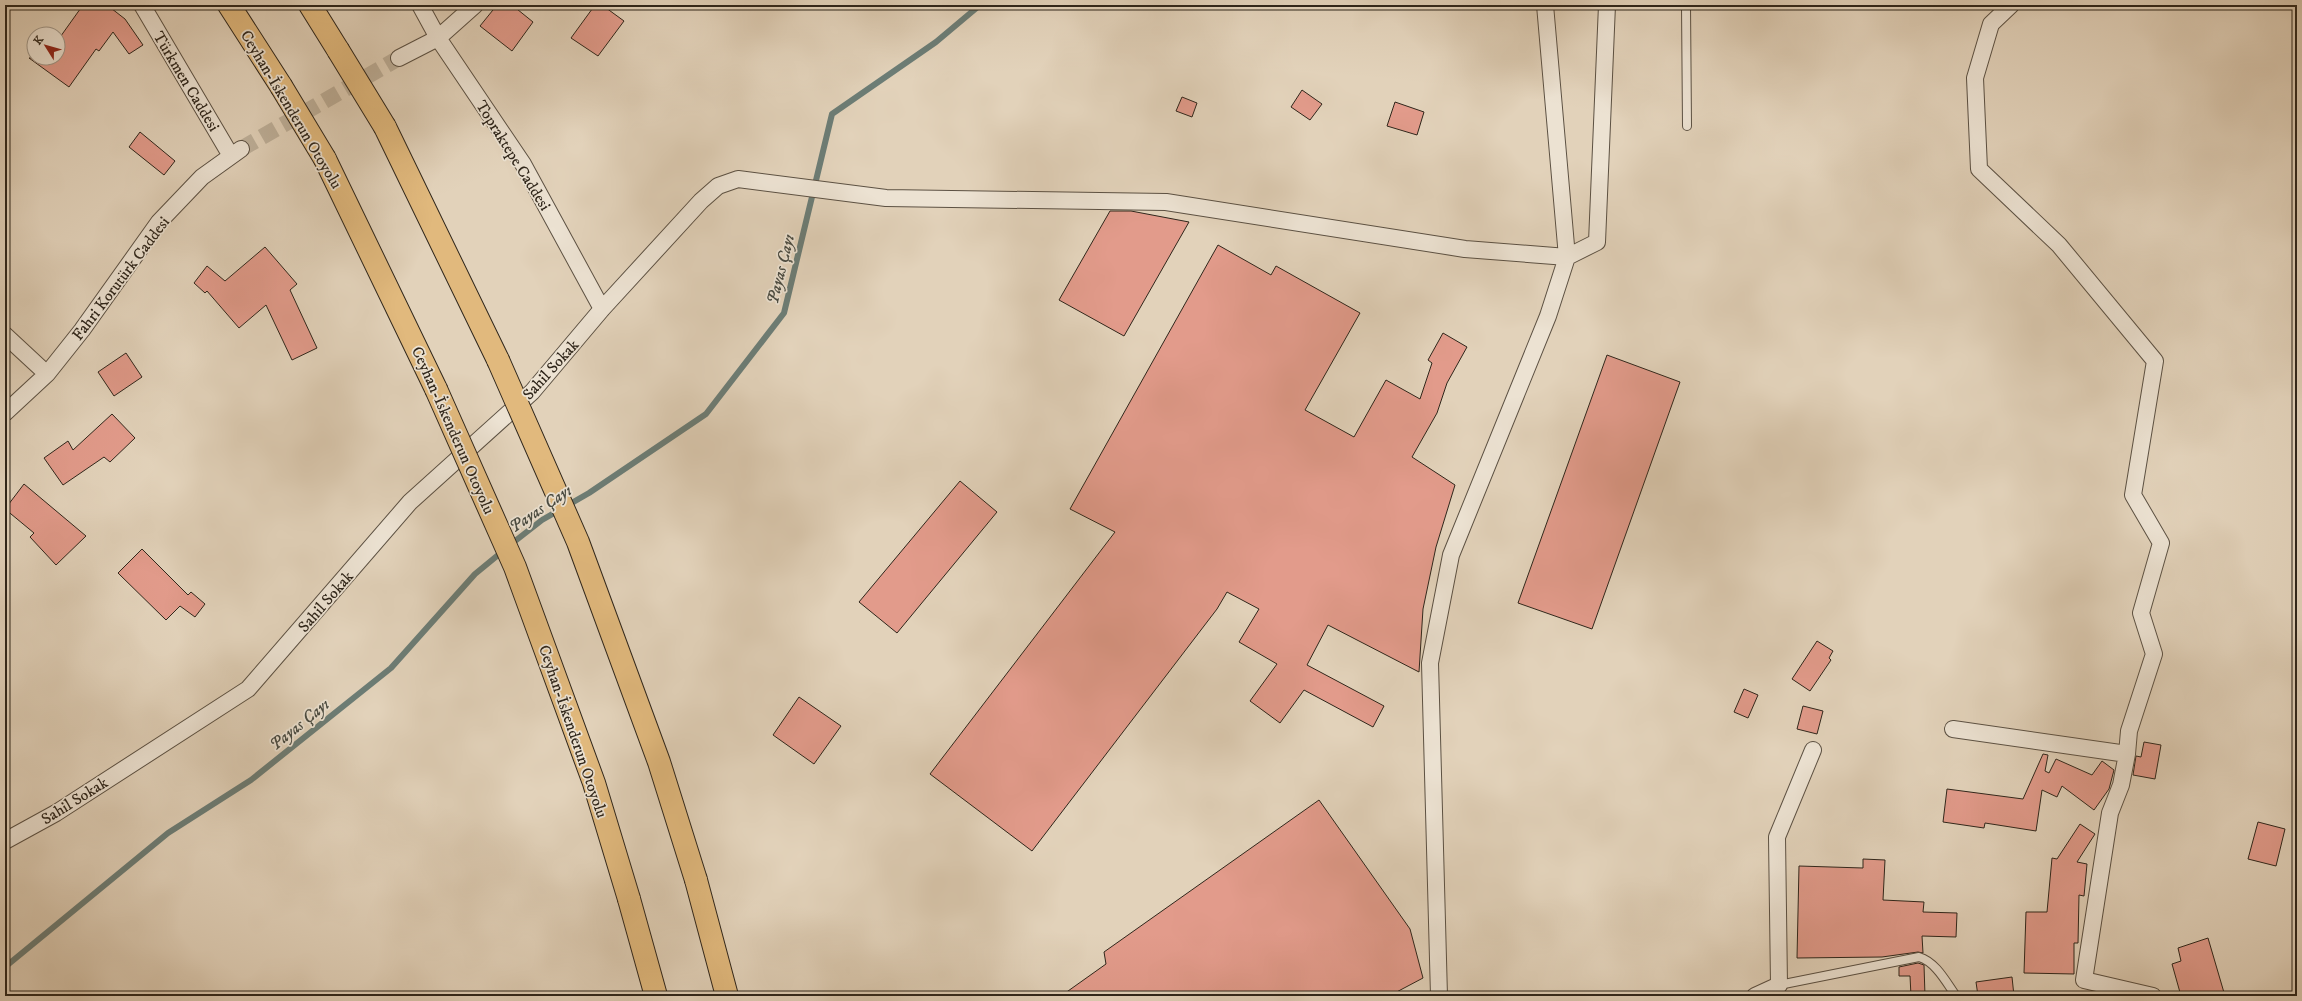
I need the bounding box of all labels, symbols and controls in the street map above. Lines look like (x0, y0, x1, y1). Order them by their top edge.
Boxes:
north arrow (26, 26, 66, 66)
street label: Ceyhan-İskenderun Otoyolu (236, 27, 347, 193)
street label: Türkmen Caddesi (148, 28, 224, 135)
text: K (31, 33, 47, 48)
street label: Topraktepe Caddesi (471, 97, 555, 214)
street label: Fahri Korutürk Caddesi (68, 213, 174, 345)
water label: Payas Çayı (762, 232, 800, 306)
street label: Sahil Sokak (518, 335, 583, 404)
street label: Ceyhan-İskenderun Otoyolu (407, 343, 499, 518)
water label: Payas Çayı (505, 480, 577, 538)
street label: Sahil Sokak (294, 567, 358, 636)
street label: Ceyhan-İskenderun Otoyolu (534, 642, 612, 821)
water label: Payas Çayı (265, 694, 335, 756)
street label: Sahil Sokak (38, 773, 112, 829)

